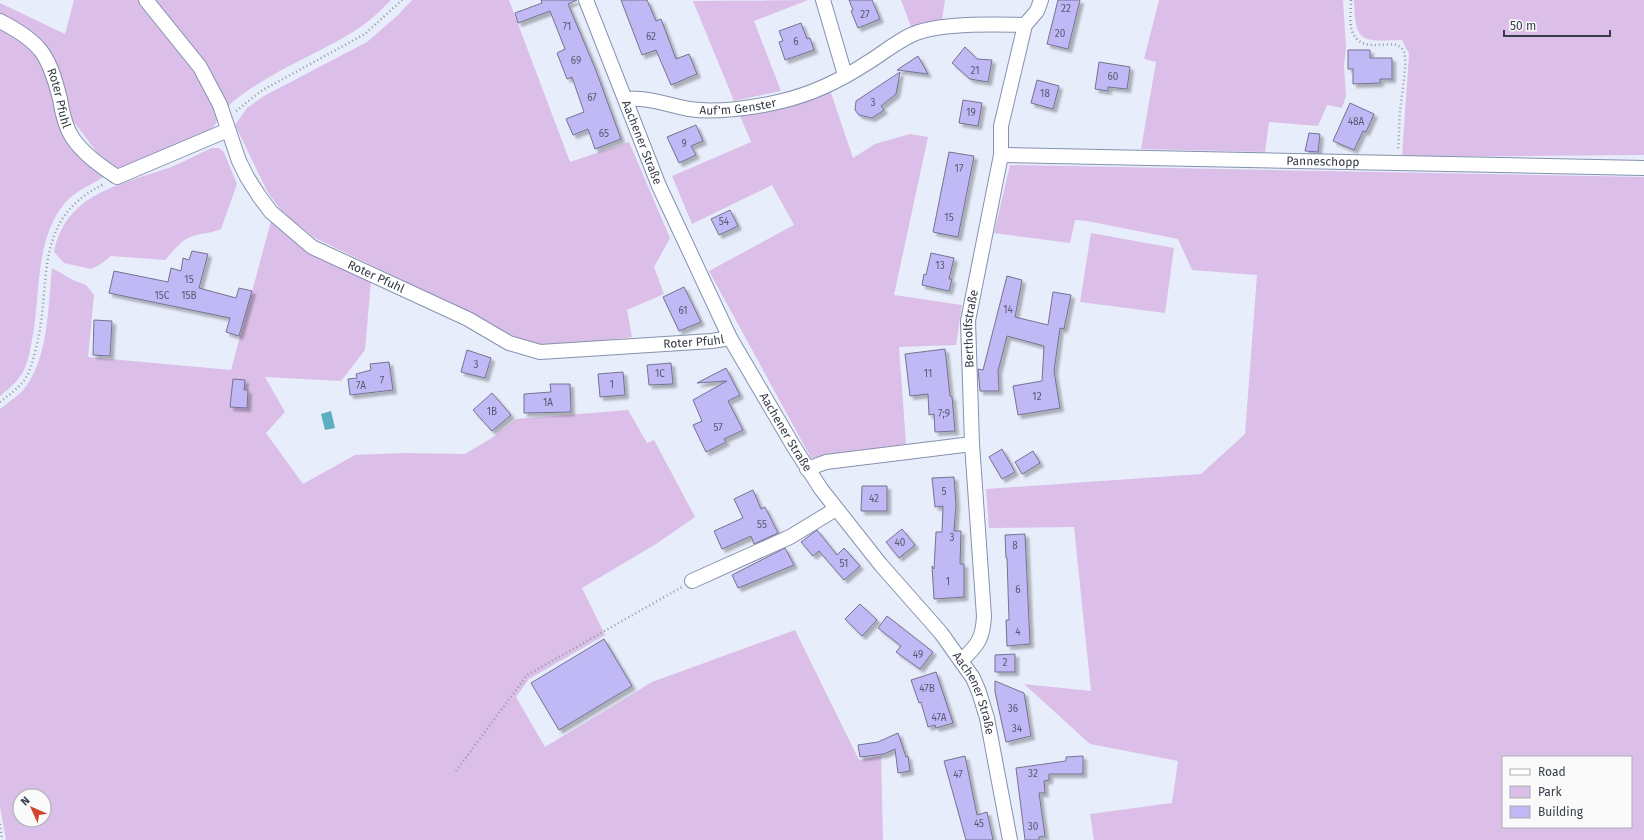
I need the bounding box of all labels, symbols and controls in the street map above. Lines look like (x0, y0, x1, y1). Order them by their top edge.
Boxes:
house number: 22 (1061, 3, 1071, 15)
house number: 27 (860, 9, 870, 21)
scale bar (1504, 12, 1610, 38)
text: 50 m (1510, 19, 1536, 33)
house number: 71 (563, 21, 571, 33)
house number: 20 (1055, 28, 1066, 40)
house number: 62 (646, 31, 656, 43)
house number: 6 (793, 36, 799, 48)
house number: 69 (571, 55, 581, 67)
house number: 21 (970, 65, 980, 77)
street label: Roter Pfuhl (44, 66, 74, 130)
house number: 60 (1108, 71, 1119, 83)
house number: 18 (1040, 88, 1050, 100)
house number: 67 (587, 92, 597, 104)
street label: Auf'm Genster (699, 96, 778, 117)
house number: 3 (871, 97, 876, 109)
street label: Aachener Straße (619, 98, 665, 187)
house number: 19 (966, 107, 976, 119)
house number: 48A (1348, 116, 1365, 128)
house number: 65 (599, 128, 609, 140)
house number: 9 (681, 138, 687, 150)
street label: Panneschopp (1286, 154, 1360, 169)
house number: 17 (955, 163, 964, 175)
house number: 15 (944, 212, 954, 224)
house number: 54 (719, 216, 730, 228)
street label: Roter Pfuhl (345, 257, 407, 296)
house number: 13 (935, 260, 945, 272)
house number: 15 (184, 274, 194, 286)
street label: Bertholfstraße (961, 288, 981, 368)
house number: 15C (155, 290, 170, 302)
house number: 15B (181, 290, 197, 302)
house number: 14 (1003, 304, 1014, 316)
house number: 61 (678, 305, 688, 317)
street label: Roter Pfuhl (663, 332, 726, 351)
house number: 3 (474, 359, 479, 371)
house number: 1C (655, 368, 665, 380)
house number: 11 (924, 368, 932, 380)
house number: 7 (380, 375, 385, 387)
house number: 1 (610, 379, 614, 391)
house number: 7A (356, 380, 366, 392)
street label: Aachener Straße (757, 390, 815, 474)
house number: 12 (1032, 391, 1042, 403)
house number: 1A (543, 397, 553, 409)
house number: 1B (487, 406, 497, 418)
house number: 7;9 (938, 408, 950, 420)
house number: 57 (713, 422, 723, 434)
house number: 5 (941, 486, 947, 498)
house number: 42 (869, 493, 879, 505)
house number: 55 (757, 519, 767, 531)
house number: 3 (950, 532, 955, 544)
house number: 40 (895, 537, 906, 549)
house number: 8 (1012, 540, 1018, 552)
house number: 51 (840, 558, 848, 570)
house number: 1 (946, 576, 950, 588)
house number: 6 (1015, 584, 1021, 596)
house number: 4 (1015, 626, 1021, 638)
house number: 49 (913, 649, 923, 661)
street label: Aachener Straße (950, 649, 997, 736)
house number: 2 (1003, 657, 1008, 669)
house number: 47B (919, 683, 935, 695)
house number: 36 (1008, 703, 1018, 715)
house number: 47A (932, 712, 947, 724)
house number: 34 (1012, 723, 1023, 735)
legend (1502, 756, 1632, 828)
text: Road (1538, 765, 1566, 779)
house number: 32 (1028, 768, 1038, 780)
house number: 47 (953, 769, 963, 781)
text: Park (1538, 785, 1562, 799)
north arrow (12, 788, 52, 828)
text: N (18, 794, 32, 808)
text: Building (1538, 805, 1584, 819)
house number: 45 (974, 818, 984, 830)
house number: 30 (1028, 821, 1039, 833)

